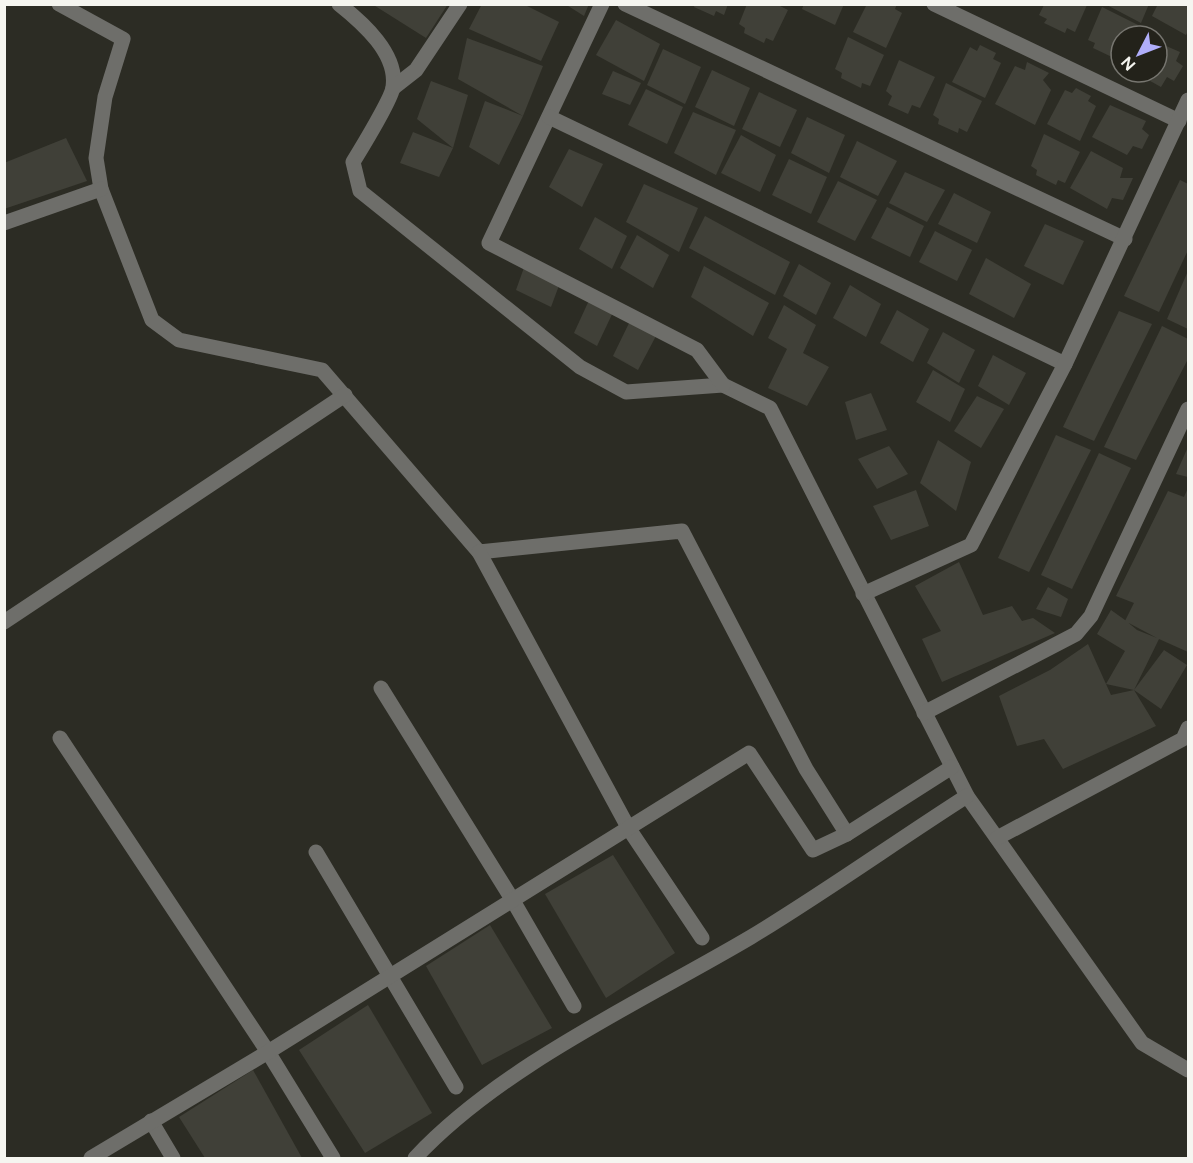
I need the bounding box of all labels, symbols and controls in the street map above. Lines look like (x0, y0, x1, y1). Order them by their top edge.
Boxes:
north arrow (1109, 24, 1169, 84)
text: N (1117, 53, 1139, 75)

